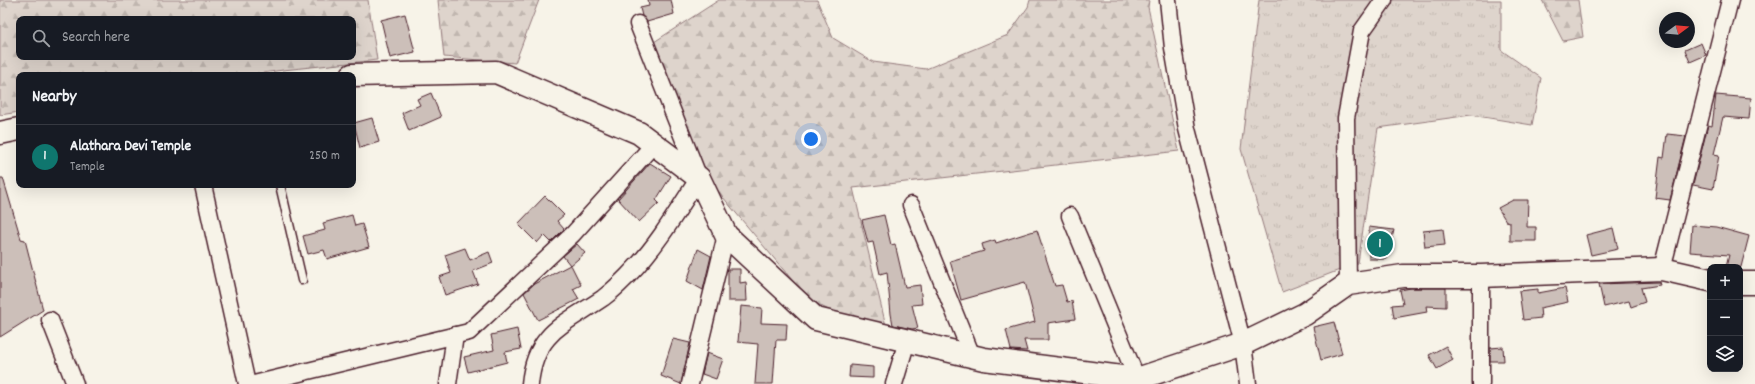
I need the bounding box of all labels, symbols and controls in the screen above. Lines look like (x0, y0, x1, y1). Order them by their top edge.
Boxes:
north arrow (1659, 12, 1695, 48)
search box (16, 16, 356, 60)
icon: search (30, 27, 52, 49)
text: Search here (62, 27, 130, 49)
text: Nearby (32, 86, 76, 110)
your location (801, 129, 821, 149)
text: Alathara Devi Temple (70, 136, 191, 158)
text: 1 (44, 147, 46, 166)
text: 250 m (309, 147, 340, 166)
text: Temple (70, 158, 105, 177)
pin: 1 (1367, 229, 1393, 259)
map controls (1707, 264, 1743, 372)
button: + (1707, 264, 1743, 300)
button: − (1707, 300, 1743, 336)
button: layers (1707, 336, 1743, 372)

